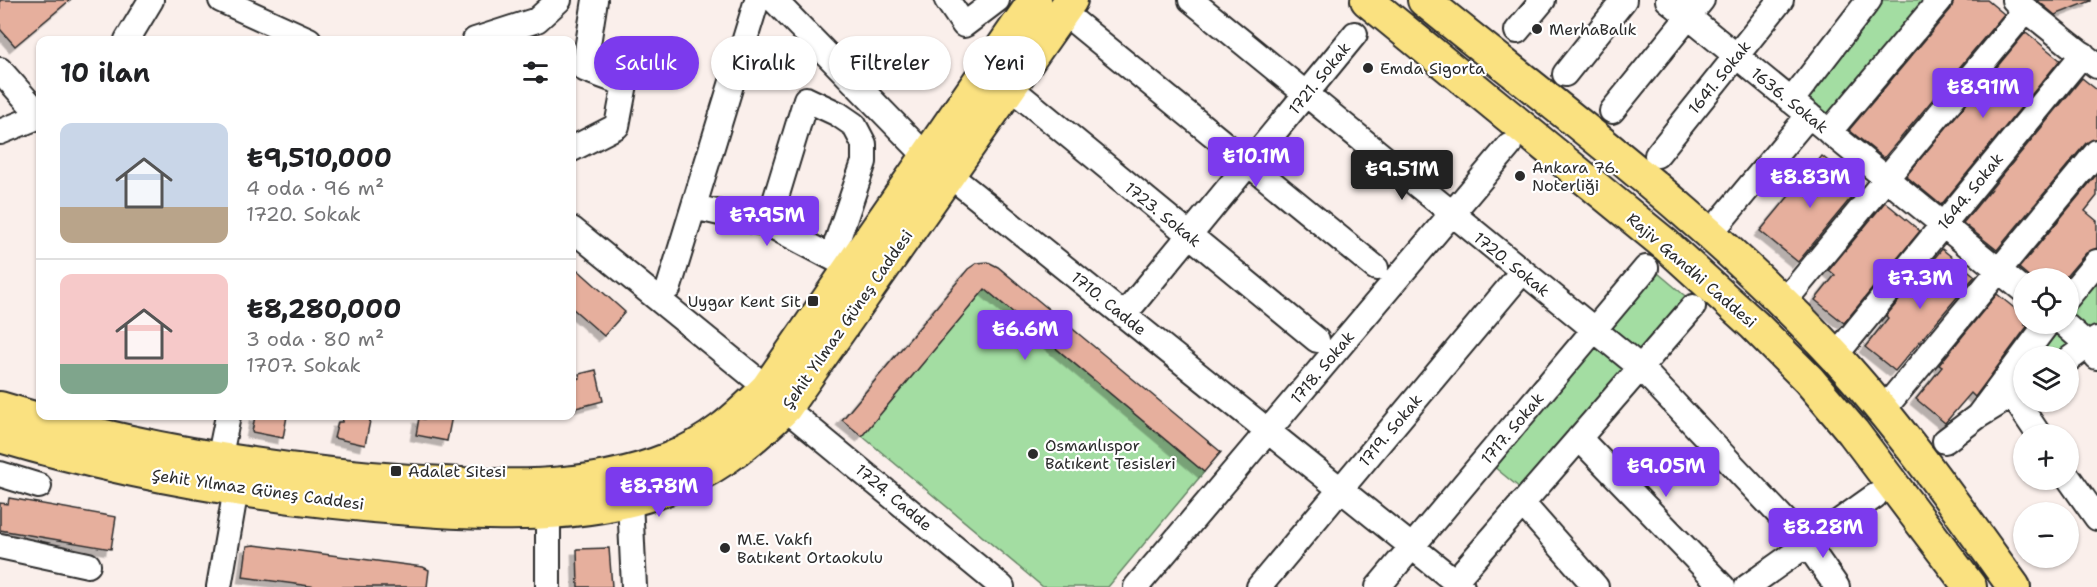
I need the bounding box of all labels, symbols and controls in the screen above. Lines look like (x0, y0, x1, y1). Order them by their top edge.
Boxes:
place label: MerhaBalık (1549, 19, 1637, 40)
marker: MerhaBalık (1530, 22, 1544, 36)
chip: Satılık (594, 36, 699, 90)
chip: Kiralık (711, 36, 817, 90)
chip: Filtreler (829, 36, 951, 90)
chip: Yeni (963, 36, 1046, 90)
street label: 1641. Sokak (1683, 36, 1755, 118)
street label: 1721. Sokak (1284, 38, 1355, 119)
text: 10 ilan (60, 55, 150, 90)
icon: filters (519, 56, 552, 89)
place label: Emda Sigorta (1380, 58, 1485, 79)
marker: Emda Sigorta (1361, 61, 1375, 75)
street label: 1636. Sokak (1747, 63, 1833, 138)
pin: ₺8.91M (1934, 68, 2032, 119)
text: ₺8.91M (1946, 74, 2020, 100)
pin: ₺10.1M (1207, 137, 1305, 188)
text: ₺9,510,000 (246, 140, 392, 175)
text: ₺10.1M (1222, 143, 1290, 169)
icon: home (108, 147, 180, 219)
street label: 1644. Sokak (1933, 149, 2008, 234)
pin: ₺9.51M (1353, 150, 1451, 201)
text: ₺9.51M (1365, 156, 1439, 182)
place label: Ankara 76. Noterliği (1532, 157, 1619, 196)
pin: ₺8.83M (1761, 158, 1859, 209)
text: ₺8.83M (1770, 164, 1850, 190)
marker: Ankara 76. Noterliği (1513, 169, 1527, 183)
text: 4 oda · 96 m² (246, 175, 384, 201)
street label: 1723. Sokak (1120, 177, 1205, 252)
pin: ₺7.95M (718, 196, 816, 247)
text: 1720. Sokak (246, 201, 361, 227)
text: ₺7.95M (729, 202, 805, 228)
street label: Rajiv Gandhi Caddesi (1622, 208, 1761, 333)
street label: Şehit Yılmaz Güneş Caddesi (777, 226, 917, 413)
street label: 1720. Sokak (1469, 227, 1554, 302)
pin: ₺7.3M (1878, 259, 1962, 310)
text: ₺7.3M (1887, 265, 1953, 291)
street label: 1710. Cadde (1067, 267, 1151, 340)
map controls (2013, 268, 2079, 568)
button: locate (2013, 268, 2079, 334)
text: ₺8,280,000 (246, 291, 401, 326)
place label: Uygar Kent Sit (688, 291, 801, 312)
marker: Uygar Kent Sit (806, 294, 820, 308)
icon: home (108, 298, 180, 370)
pin: ₺6.6M (983, 310, 1067, 361)
text: ₺6.6M (991, 316, 1059, 342)
text: 3 oda · 80 m² (246, 326, 384, 352)
street label: 1718. Sokak (1286, 327, 1359, 408)
button: layers (2013, 346, 2079, 412)
text: 1707. Sokak (246, 352, 361, 378)
street label: 1717. Sokak (1476, 388, 1548, 468)
street label: 1719. Sokak (1354, 390, 1427, 471)
button: + (2013, 424, 2079, 490)
place label: Osmanlıspor Batıkent Tesisleri (1045, 435, 1176, 474)
marker: Osmanlıspor Batıkent Tesisleri (1026, 447, 1040, 461)
pin: ₺9.05M (1617, 447, 1715, 498)
text: ₺9.05M (1626, 453, 1706, 479)
street label: 1724. Cadde (851, 459, 936, 536)
place label: Adalet Sitesi (408, 461, 506, 482)
street label: Şehit Yılmaz Güneş Caddesi (150, 464, 365, 515)
marker: Adalet Sitesi (389, 464, 403, 478)
pin: ₺8.78M (610, 467, 708, 518)
text: ₺8.78M (620, 473, 698, 499)
button: − (2013, 502, 2079, 568)
pin: ₺8.28M (1774, 508, 1872, 559)
text: ₺8.28M (1783, 514, 1863, 540)
place label: M.E. Vakfı Batıkent Ortaokulu (737, 529, 883, 568)
marker: M.E. Vakfı Batıkent Ortaokulu (718, 541, 732, 555)

